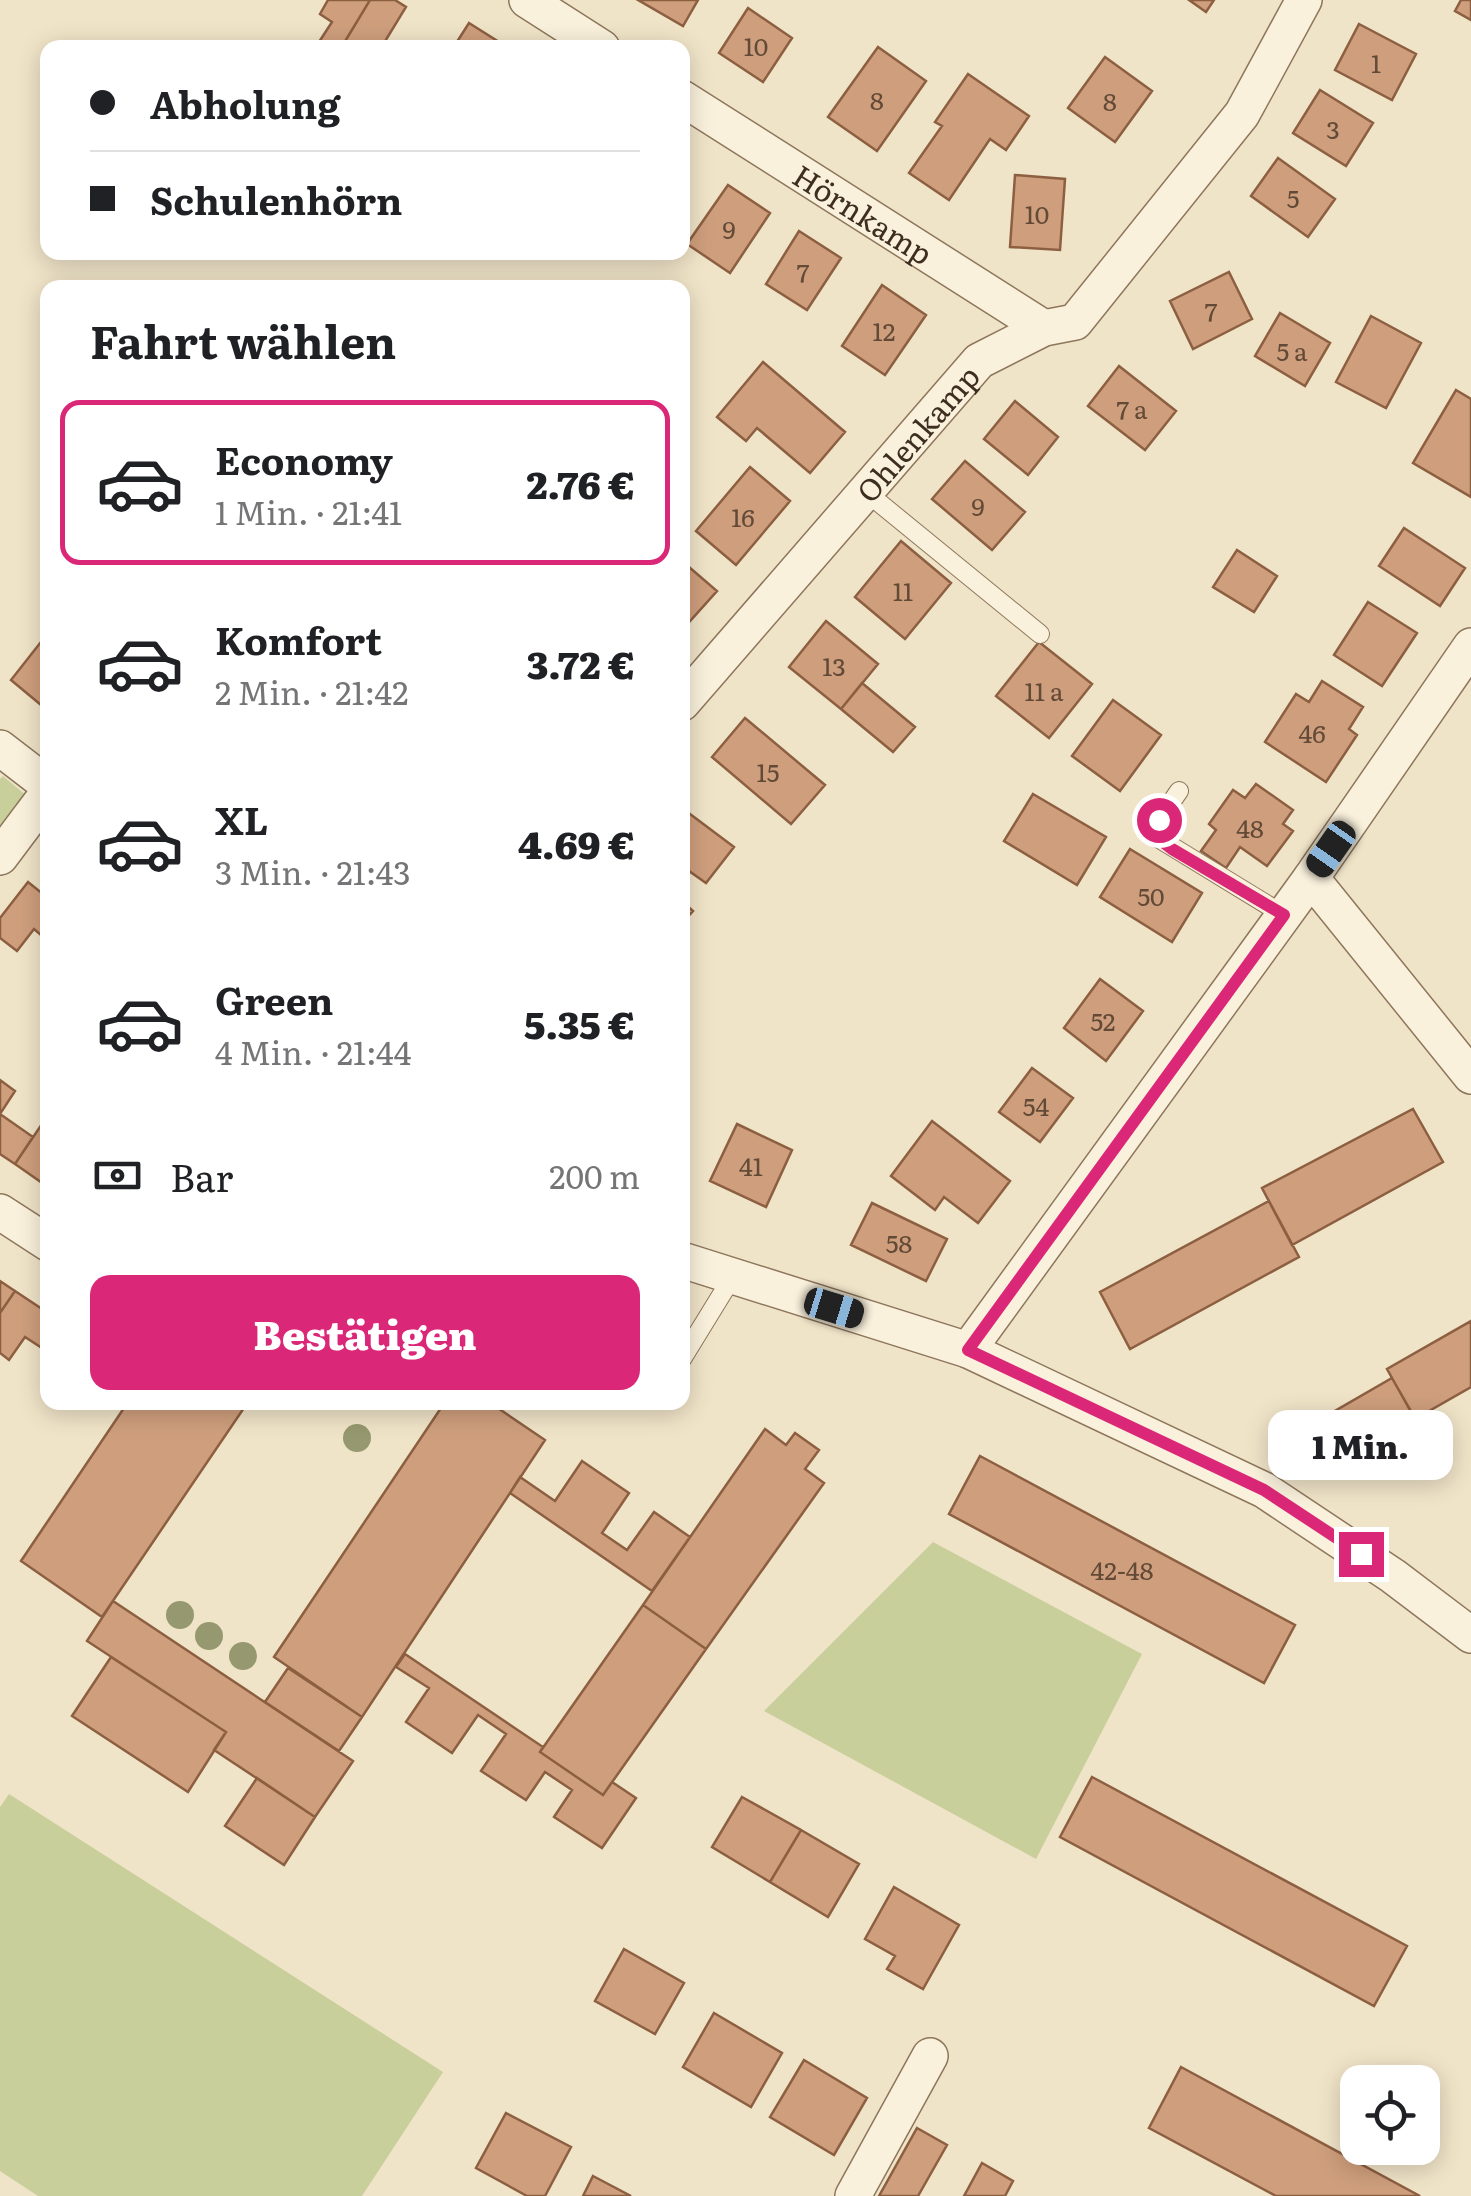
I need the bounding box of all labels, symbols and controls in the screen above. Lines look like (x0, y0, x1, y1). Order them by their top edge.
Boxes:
house number: 10 (744, 27, 768, 64)
house number: 1 (1371, 44, 1381, 81)
text: Abholung (150, 74, 340, 131)
house number: 8 (870, 81, 884, 118)
house number: 8 (1103, 82, 1117, 119)
house number: 3 (1326, 110, 1340, 147)
street label: Hörnkamp (785, 152, 942, 274)
text: Schulenhörn (150, 170, 402, 227)
house number: 5 (1287, 179, 1299, 216)
house number: 10 (1025, 195, 1049, 232)
house number: 9 (722, 210, 736, 247)
house number: 7 (797, 253, 810, 290)
house number: 7 (1205, 292, 1218, 329)
text: Fahrt wählen (90, 306, 396, 373)
house number: 12 (873, 312, 895, 349)
house number: 5 a (1276, 332, 1308, 369)
street label: Ohlenkamp (845, 355, 989, 511)
house number: 7 a (1116, 390, 1148, 427)
text: Economy (215, 430, 393, 487)
icon: car (95, 438, 185, 528)
text: 2.76 € (526, 454, 635, 511)
text: 1 Min. · 21:41 (215, 487, 402, 535)
house number: 9 (971, 487, 985, 524)
house number: 16 (731, 498, 755, 535)
house number: 11 (893, 572, 913, 609)
text: Komfort (215, 610, 382, 667)
icon: car (95, 618, 185, 708)
text: 3.72 € (527, 634, 635, 691)
house number: 13 (822, 647, 846, 684)
text: 2 Min. · 21:42 (215, 667, 408, 715)
house number: 11 a (1025, 672, 1064, 709)
house number: 46 (1298, 714, 1326, 751)
house number: 15 (757, 753, 779, 790)
text: XL (215, 790, 268, 847)
icon: car (95, 798, 185, 888)
route start (1137, 798, 1182, 843)
house number: 48 (1236, 809, 1264, 846)
text: 4.69 € (518, 814, 635, 871)
car (1302, 816, 1360, 882)
text: 3 Min. · 21:43 (215, 847, 411, 895)
house number: 50 (1137, 877, 1165, 914)
text: Green (215, 970, 333, 1027)
icon: car (95, 978, 185, 1068)
text: 5.35 € (524, 994, 635, 1051)
house number: 52 (1090, 1002, 1116, 1039)
text: 4 Min. · 21:44 (215, 1027, 411, 1075)
house number: 54 (1023, 1087, 1049, 1124)
text: Bar (170, 1147, 233, 1204)
house number: 41 (739, 1147, 763, 1184)
icon: cash (90, 1148, 145, 1203)
text: 200 m (549, 1151, 640, 1199)
house number: 58 (886, 1224, 912, 1261)
button: Bestätigen (90, 1275, 640, 1390)
car (801, 1285, 867, 1331)
callout: 1 Min. (1268, 1409, 1454, 1479)
text: 1 Min. (1312, 1421, 1409, 1469)
route end (1339, 1532, 1384, 1577)
house number: 42-48 (1091, 1551, 1153, 1588)
map controls (1340, 2065, 1440, 2165)
button: locate (1340, 2065, 1440, 2165)

